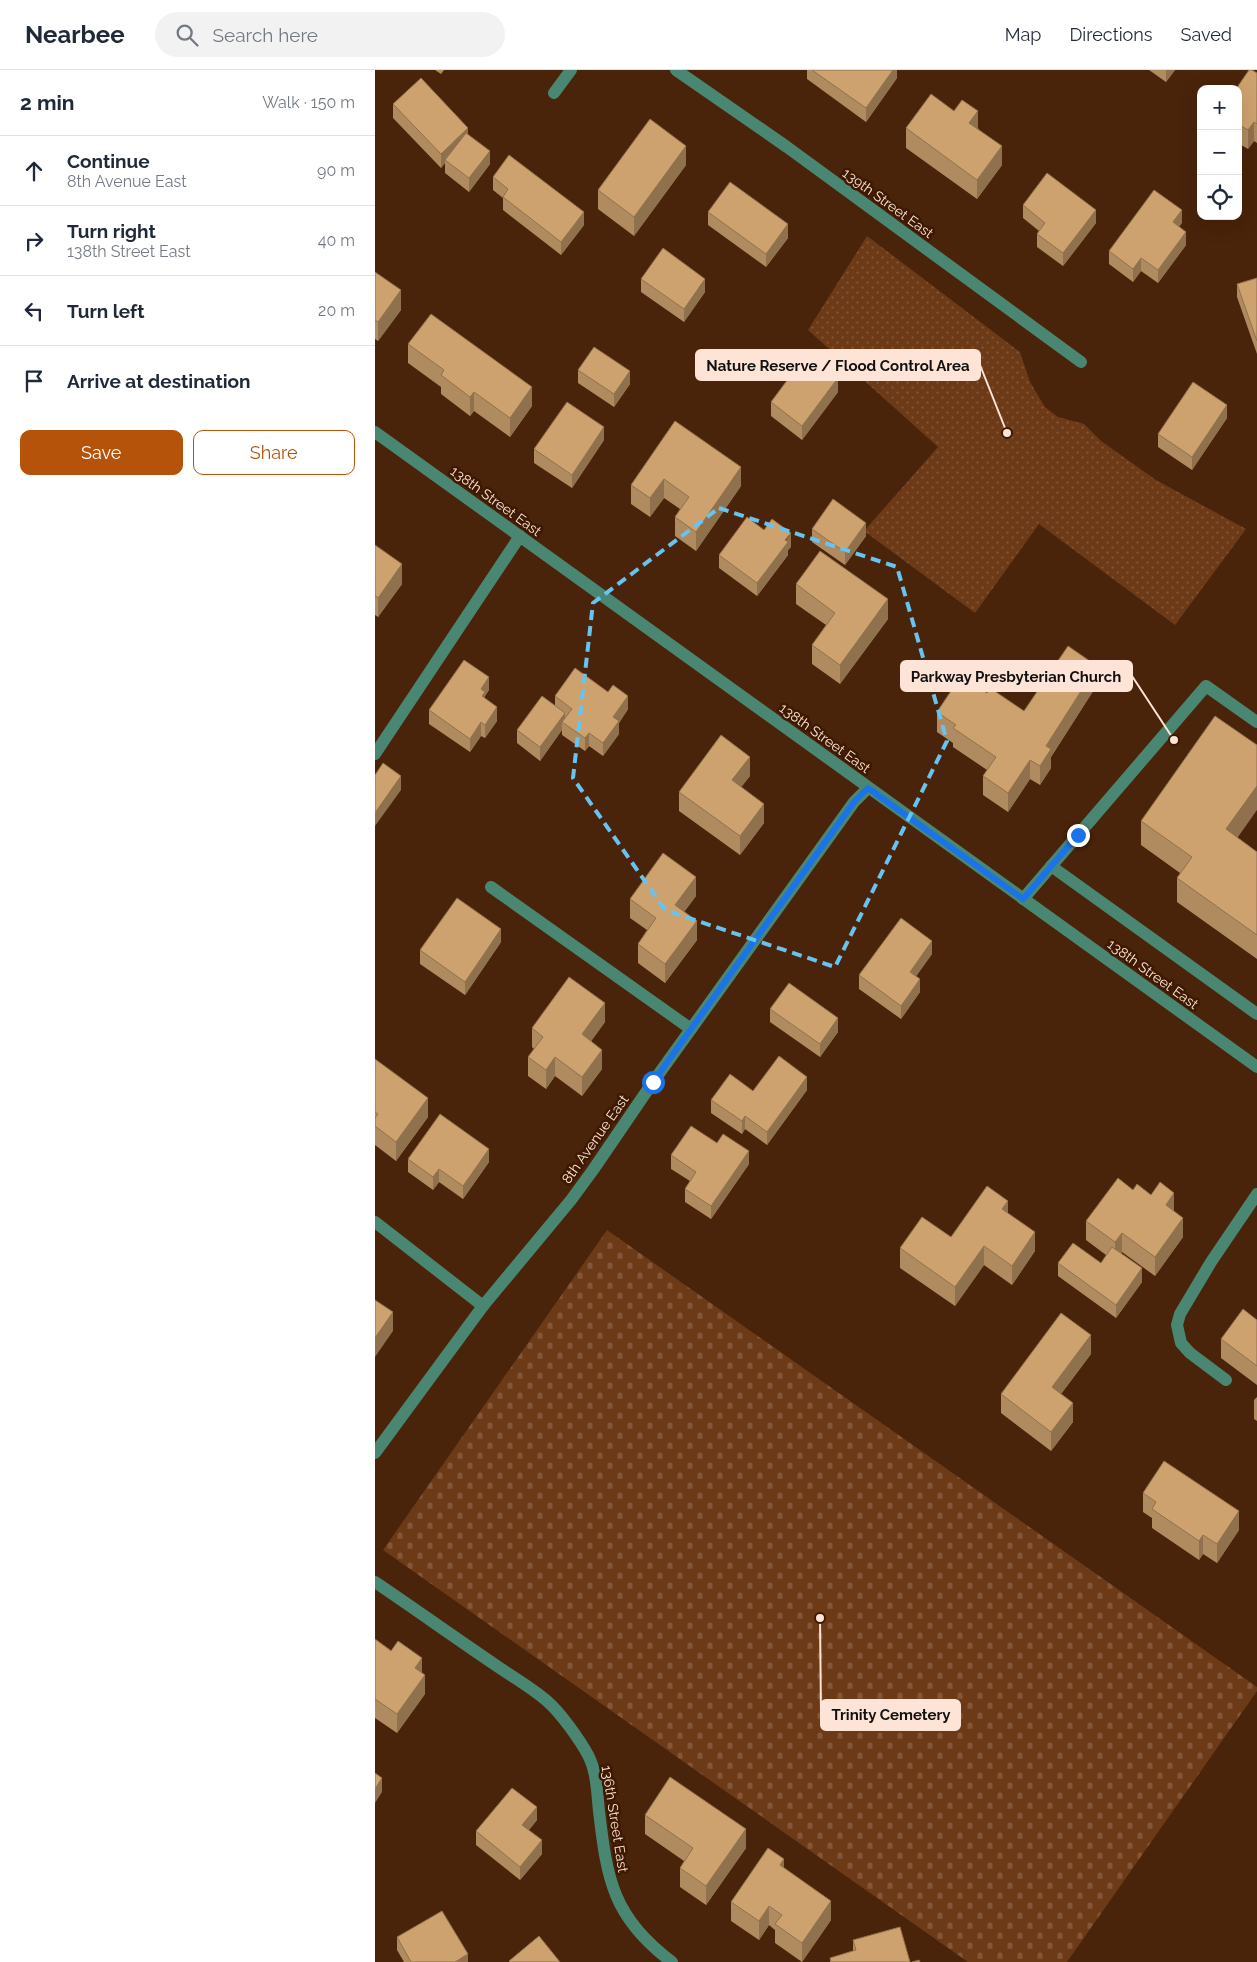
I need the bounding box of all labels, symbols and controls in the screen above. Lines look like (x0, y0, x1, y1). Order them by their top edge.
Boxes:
search box (155, 12, 505, 57)
text: Nearbee (25, 20, 125, 49)
icon: search (173, 21, 201, 49)
text: Search here (213, 24, 318, 46)
text: Map (1005, 24, 1041, 45)
text: Directions (1069, 24, 1153, 45)
text: Saved (1181, 24, 1232, 45)
map controls (1197, 85, 1242, 220)
button: + (1197, 85, 1242, 130)
text: 2 min (20, 90, 74, 115)
text: Walk · 150 m (262, 93, 355, 112)
button: − (1197, 130, 1242, 175)
text: Continue (67, 150, 150, 172)
icon: ahead (20, 157, 48, 185)
text: 90 m (317, 161, 355, 180)
street label: 139th Street East (840, 165, 937, 241)
text: 8th Avenue East (67, 172, 187, 191)
button: locate (1197, 175, 1242, 220)
text: Turn right (67, 220, 156, 242)
icon: right (20, 227, 48, 255)
text: 40 m (318, 231, 355, 250)
text: 138th Street East (67, 242, 191, 261)
icon: left (20, 297, 48, 325)
text: Turn left (67, 300, 144, 322)
text: 20 m (318, 301, 355, 320)
callout: Nature Reserve / Flood Control Area (696, 350, 980, 380)
text: Nature Reserve / Flood Control Area (706, 357, 970, 375)
icon: arrive (20, 367, 48, 395)
text: Arrive at destination (67, 370, 251, 392)
button: Save (20, 430, 183, 475)
button: Share (193, 430, 355, 475)
street label: 138th Street East (448, 463, 545, 539)
callout: Parkway Presbyterian Church (901, 661, 1132, 691)
text: Parkway Presbyterian Church (911, 668, 1121, 686)
street label: 138th Street East (777, 700, 874, 776)
route end (1067, 824, 1090, 847)
street label: 138th Street East (1105, 936, 1202, 1012)
route start (642, 1071, 665, 1094)
street label: 8th Avenue East (558, 1091, 632, 1186)
callout: Trinity Cemetery (821, 1700, 960, 1730)
text: Trinity Cemetery (831, 1706, 951, 1724)
street label: 136th Street East (599, 1764, 631, 1874)

